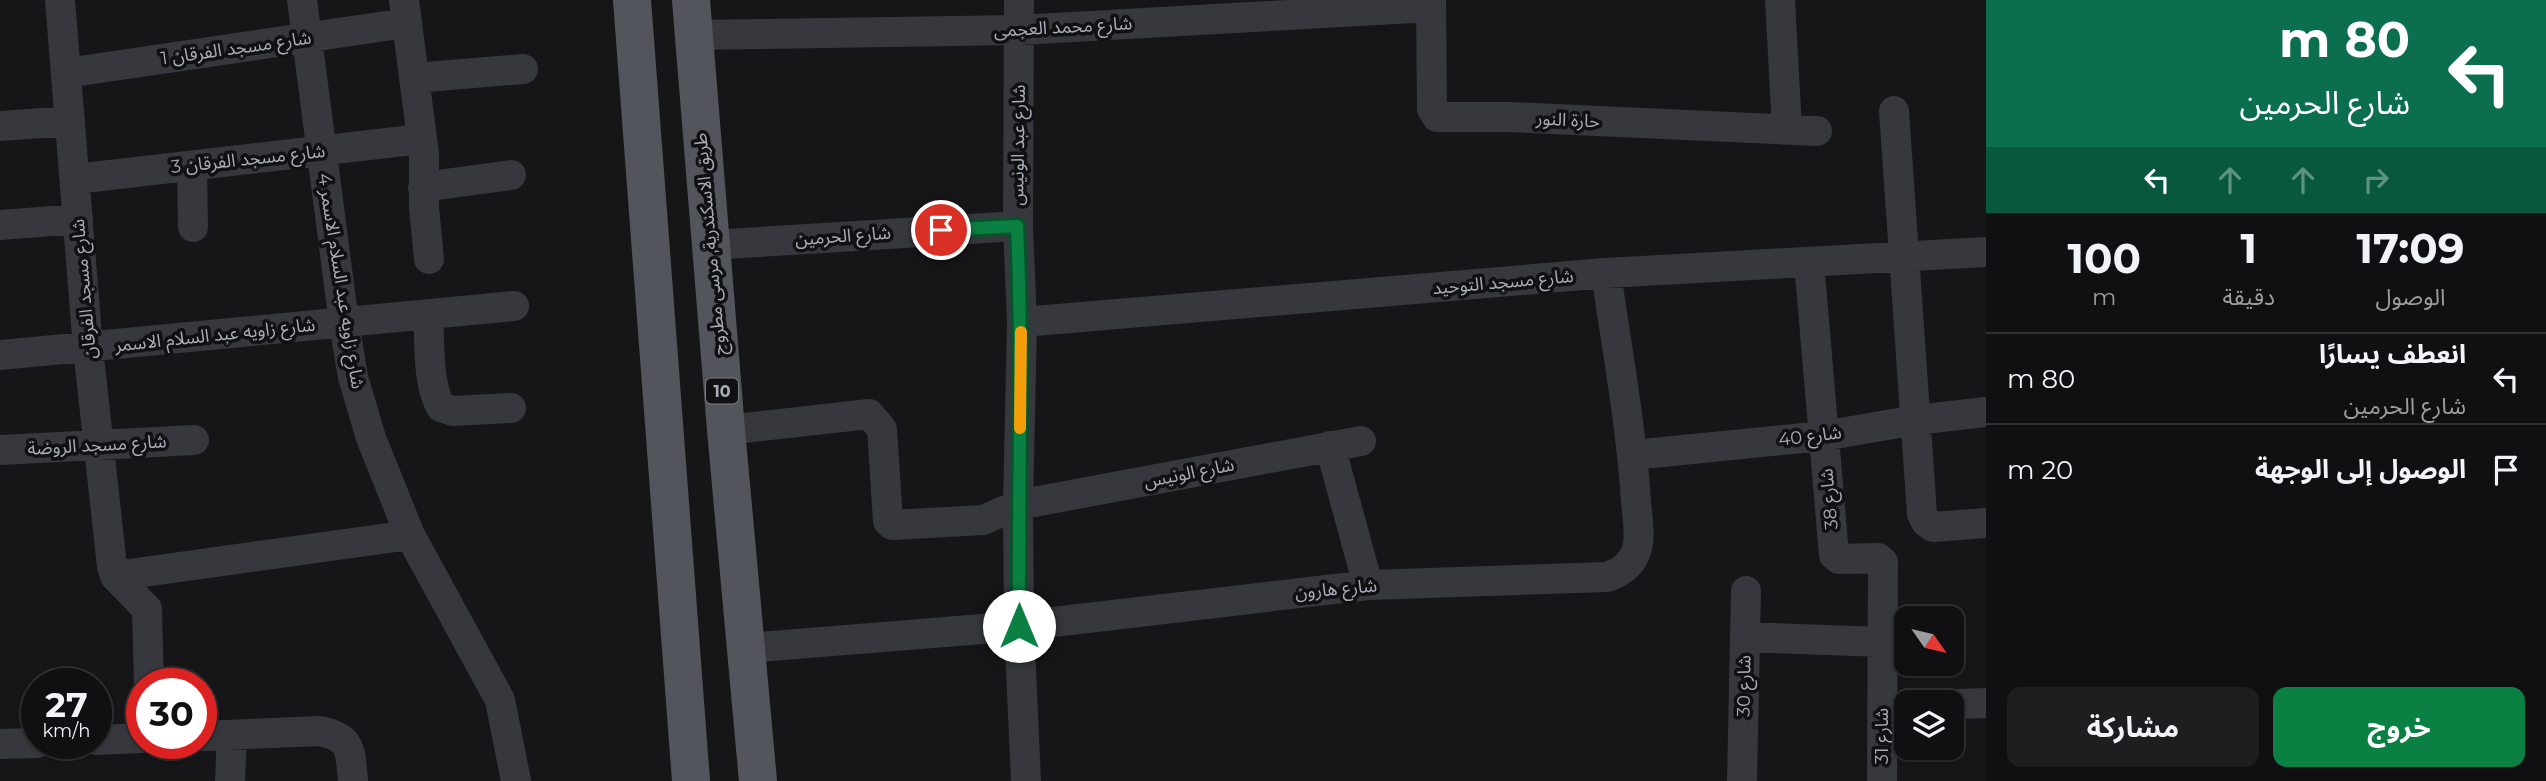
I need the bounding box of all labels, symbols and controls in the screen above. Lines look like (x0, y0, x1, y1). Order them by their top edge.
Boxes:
text: 80 m (2279, 10, 2410, 69)
street label: شارع محمد العجمى (993, 12, 1133, 45)
street label: شارع مسجد الفرقان 1 (159, 27, 313, 72)
icon: left (2434, 28, 2525, 119)
text: شارع الحرمين (2239, 83, 2410, 122)
street label: شارع عبد الونيس (1006, 84, 1033, 206)
street label: حارة النور (1534, 107, 1601, 133)
street label: طريق الاسكندرية, مرسى مطروح (689, 132, 733, 356)
street label: شارع مسجد الفرقان 3 (170, 140, 327, 181)
icon: left (2138, 161, 2176, 199)
icon: ahead (2211, 161, 2249, 199)
icon: ahead (2284, 161, 2322, 199)
icon: right (2357, 161, 2395, 199)
street label: شارع زاويه عبد السلام الاسمر 4 (310, 172, 369, 391)
pin (911, 200, 971, 260)
icon: arrive (922, 211, 960, 249)
street label: شارع مسجد الفرقان (67, 218, 104, 360)
street label: شارع الحرمين (794, 222, 892, 253)
text: 1 (2241, 222, 2257, 274)
text: 17:09 (2357, 222, 2464, 274)
text: 100 (2068, 232, 2141, 284)
street label: شارع مسجد التوحيد (1432, 265, 1575, 302)
text: m (2092, 283, 2116, 311)
text: دقيقة (2223, 283, 2275, 311)
text: الوصول (2376, 283, 2445, 311)
street label: شارع زاويه عبد السلام الاسمر (113, 314, 317, 360)
text: انعطف يسارًا (2319, 338, 2466, 370)
icon: left (2487, 360, 2525, 398)
text: 80 m (2007, 363, 2075, 395)
road number: 10 (706, 378, 738, 404)
text: شارع الحرمين (2343, 392, 2466, 420)
street label: شارع 40 (1777, 421, 1843, 454)
street label: شارع مسجد الروضة (27, 430, 167, 463)
icon: arrive (2487, 451, 2525, 489)
street label: شارع الونيس (1142, 453, 1237, 495)
text: الوصول إلى الوجهة (2255, 453, 2466, 485)
text: 20 m (2007, 454, 2073, 486)
street label: شارع 38 (1815, 467, 1846, 531)
street label: شارع هارون (1294, 574, 1378, 607)
position arrow (982, 589, 1056, 663)
north arrow (1894, 606, 1964, 676)
map controls (1894, 606, 1964, 760)
street label: شارع 30 (1732, 655, 1759, 717)
speed limit sign: 30 (126, 668, 217, 759)
text: 27 (45, 683, 88, 726)
button: مشاركة (2007, 687, 2259, 767)
button: خروج (2273, 687, 2525, 767)
button: layers (1894, 690, 1964, 760)
street label: شارع 31 (1871, 708, 1896, 764)
text: km/h (42, 720, 91, 742)

